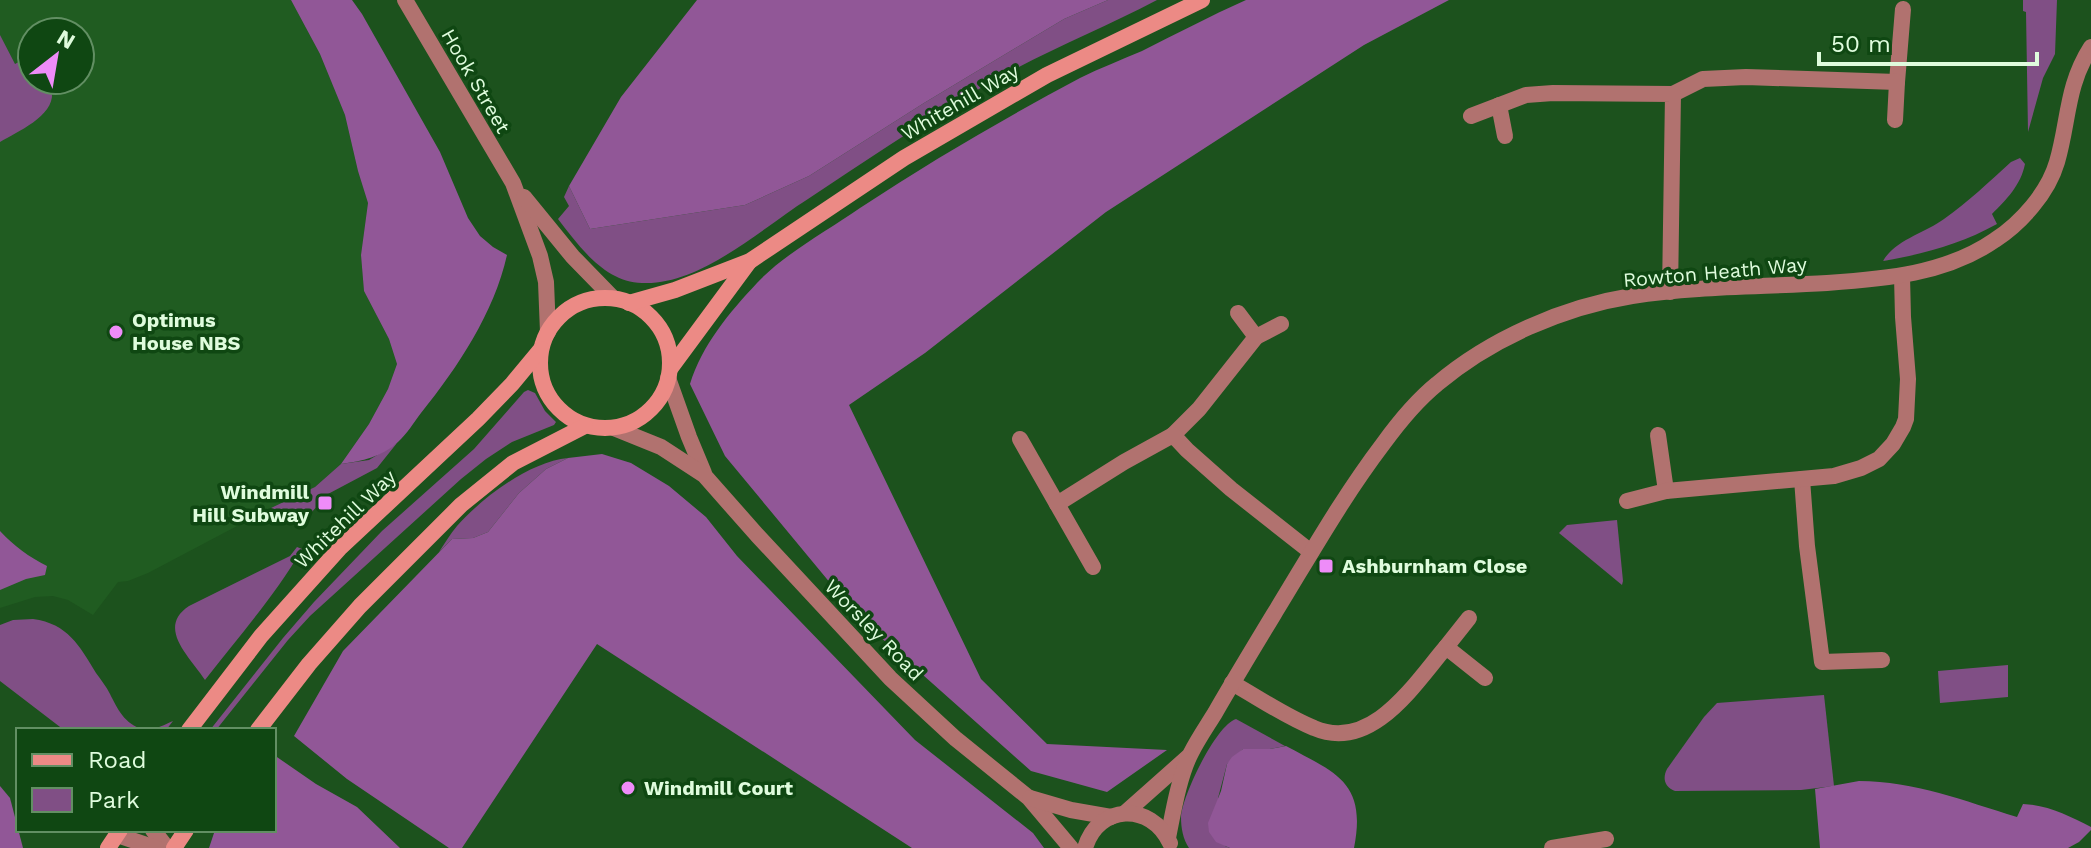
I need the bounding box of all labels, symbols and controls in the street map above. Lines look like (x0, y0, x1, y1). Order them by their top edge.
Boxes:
north arrow (16, 16, 96, 96)
scale bar (1819, 16, 2037, 66)
text: N (53, 24, 79, 54)
street label: Hook Street (436, 25, 516, 138)
text: 50 m (1831, 30, 1891, 58)
street label: Whitehill Way (897, 58, 1024, 145)
street label: Rowton Heath Way (1622, 252, 1809, 292)
place label: Optimus House NBS (132, 308, 241, 355)
marker: Optimus House NBS (107, 323, 125, 341)
street label: Whitehill Way (289, 464, 401, 573)
place label: Windmill Hill Subway (192, 480, 310, 527)
marker: Windmill Hill Subway (316, 494, 334, 512)
place label: Ashburnham Close (1342, 554, 1527, 578)
marker: Ashburnham Close (1317, 557, 1335, 575)
street label: Worsley Road (820, 574, 928, 686)
legend (16, 728, 276, 832)
text: Road (88, 746, 147, 774)
place label: Windmill Court (644, 776, 793, 800)
marker: Windmill Court (619, 779, 637, 797)
text: Park (88, 786, 140, 814)

